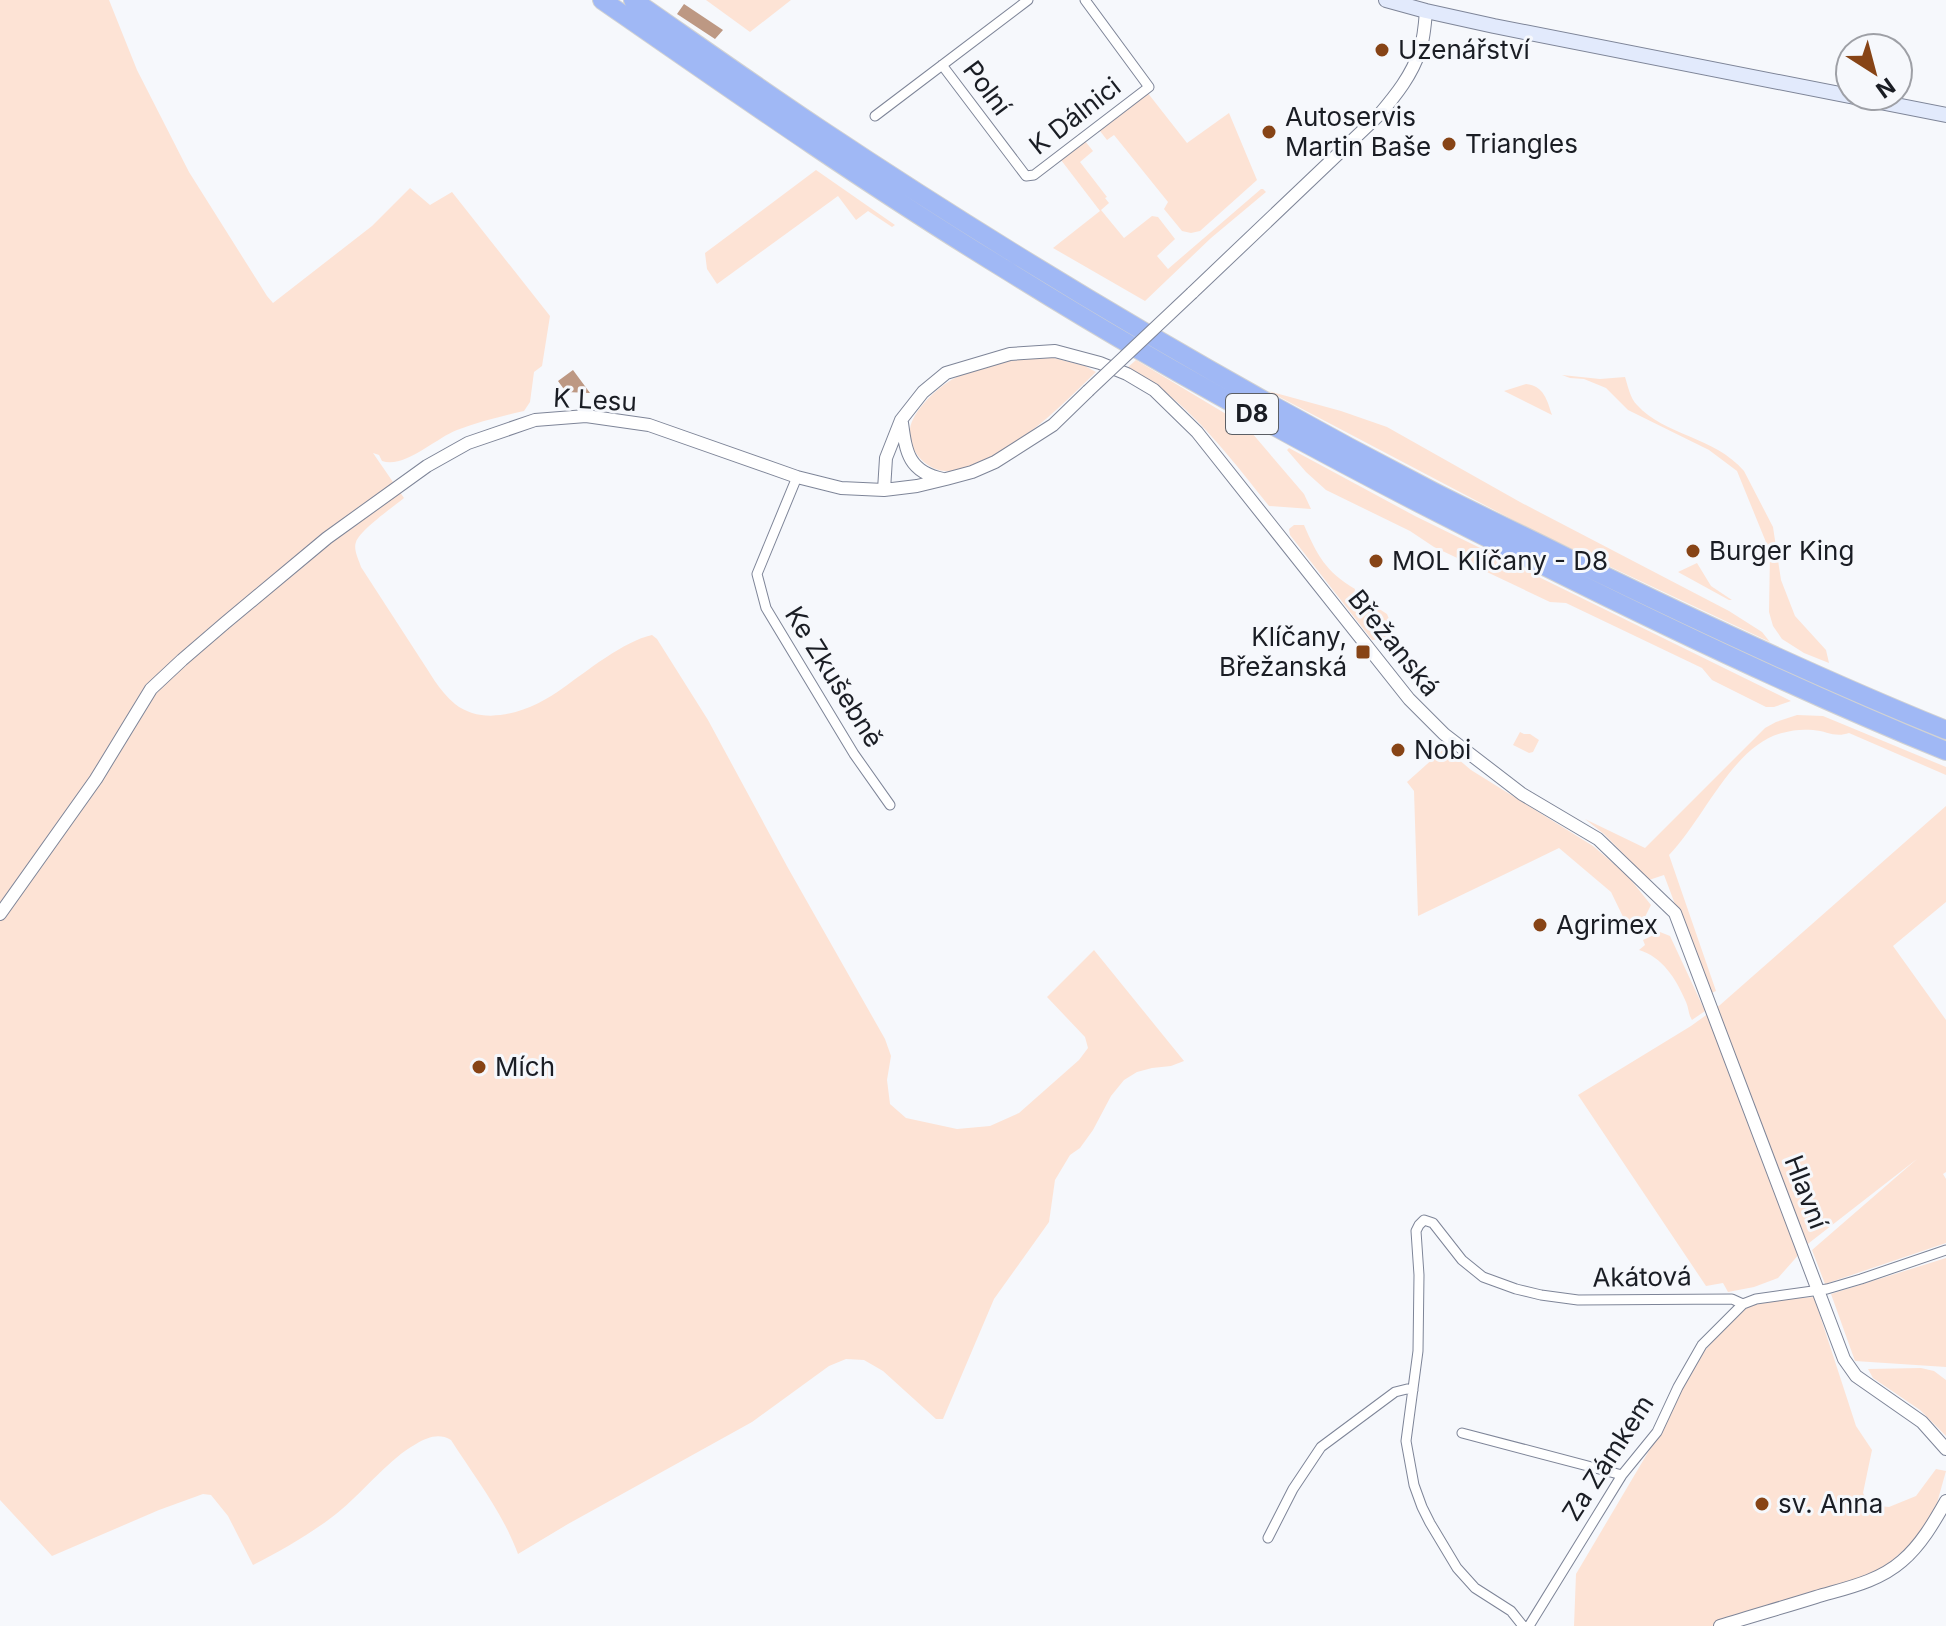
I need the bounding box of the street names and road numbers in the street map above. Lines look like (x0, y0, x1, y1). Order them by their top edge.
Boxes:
street label: Polní (957, 54, 1018, 122)
street label: K Dálnici (1023, 70, 1126, 161)
street label: K Lesu (552, 382, 638, 417)
road number: D8 (1226, 394, 1278, 434)
street label: Břežanská (1342, 583, 1447, 702)
street label: Ke Zkušebně (779, 601, 890, 753)
street label: Hlavní (1778, 1151, 1835, 1234)
street label: Akátová (1592, 1260, 1692, 1293)
street label: Za Zámkem (1555, 1389, 1660, 1526)

